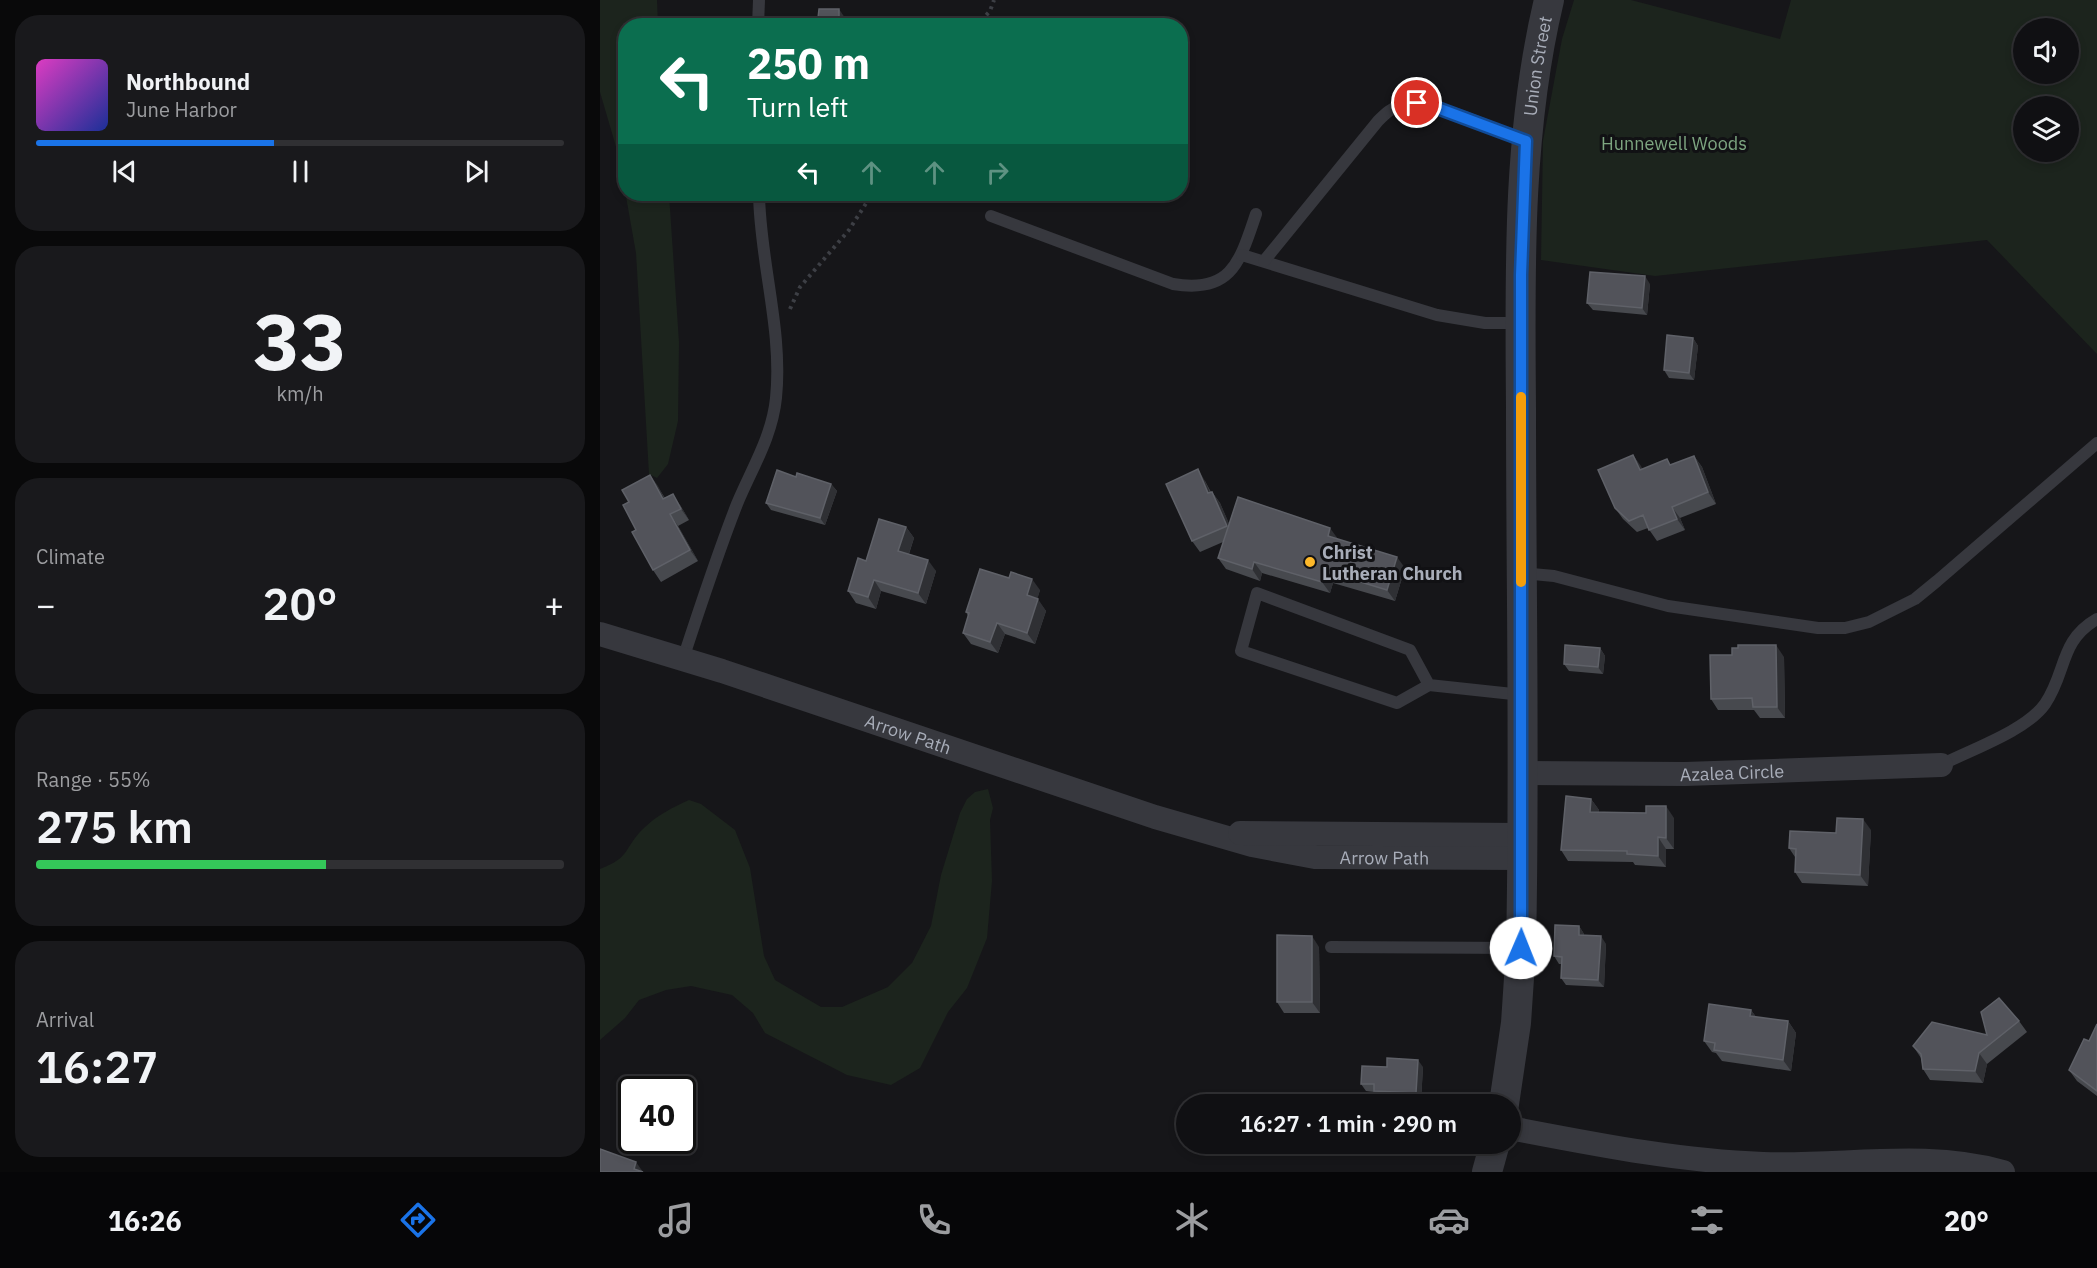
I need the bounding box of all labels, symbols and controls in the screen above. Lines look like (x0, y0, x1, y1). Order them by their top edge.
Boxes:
street label: Union Street (1518, 14, 1557, 117)
map controls (2013, 18, 2079, 162)
button: sound (2013, 18, 2079, 84)
text: 250 m (747, 36, 870, 91)
icon: left (648, 42, 726, 120)
text: Northbound (126, 67, 250, 96)
pin (1391, 77, 1442, 128)
icon: arrive (1400, 86, 1433, 119)
text: Turn left (747, 89, 848, 124)
text: June Harbor (126, 96, 237, 123)
button: layers (2013, 96, 2079, 162)
park label: Hunnewell Woods (1601, 132, 1747, 155)
icon: previous (108, 155, 141, 188)
icon: pause (284, 155, 317, 188)
icon: next (460, 155, 493, 188)
icon: left (792, 156, 825, 189)
icon: ahead (855, 156, 888, 189)
icon: ahead (918, 156, 951, 189)
icon: right (981, 156, 1014, 189)
text: 33 (253, 290, 347, 391)
text: km/h (276, 380, 324, 407)
place label: Christ Lutheran Church (1322, 541, 1463, 585)
text: Climate (36, 543, 105, 570)
marker: Christ Lutheran Church (1303, 555, 1317, 569)
text: 20° (262, 574, 338, 632)
text: − (36, 583, 56, 626)
text: + (544, 583, 564, 626)
street label: Arrow Path (862, 709, 954, 759)
street label: Azalea Circle (1679, 759, 1785, 786)
text: Range · 55% (36, 766, 151, 793)
text: 275 km (36, 797, 193, 855)
street label: Arrow Path (1340, 846, 1429, 869)
position arrow (1489, 916, 1553, 980)
text: Arrival (36, 1006, 94, 1033)
text: 16:27 (36, 1037, 158, 1095)
speed limit sign: 40 (618, 1076, 696, 1154)
text: 16:27 · 1 min · 290 m (1240, 1109, 1457, 1138)
icon: directions (397, 1199, 439, 1241)
icon: music (655, 1199, 697, 1241)
icon: phone (913, 1199, 955, 1241)
icon: climate (1171, 1199, 1213, 1241)
icon: car (1428, 1199, 1470, 1241)
icon: filters (1686, 1199, 1728, 1241)
text: 16:26 (108, 1203, 182, 1238)
text: 20° (1944, 1203, 1989, 1238)

